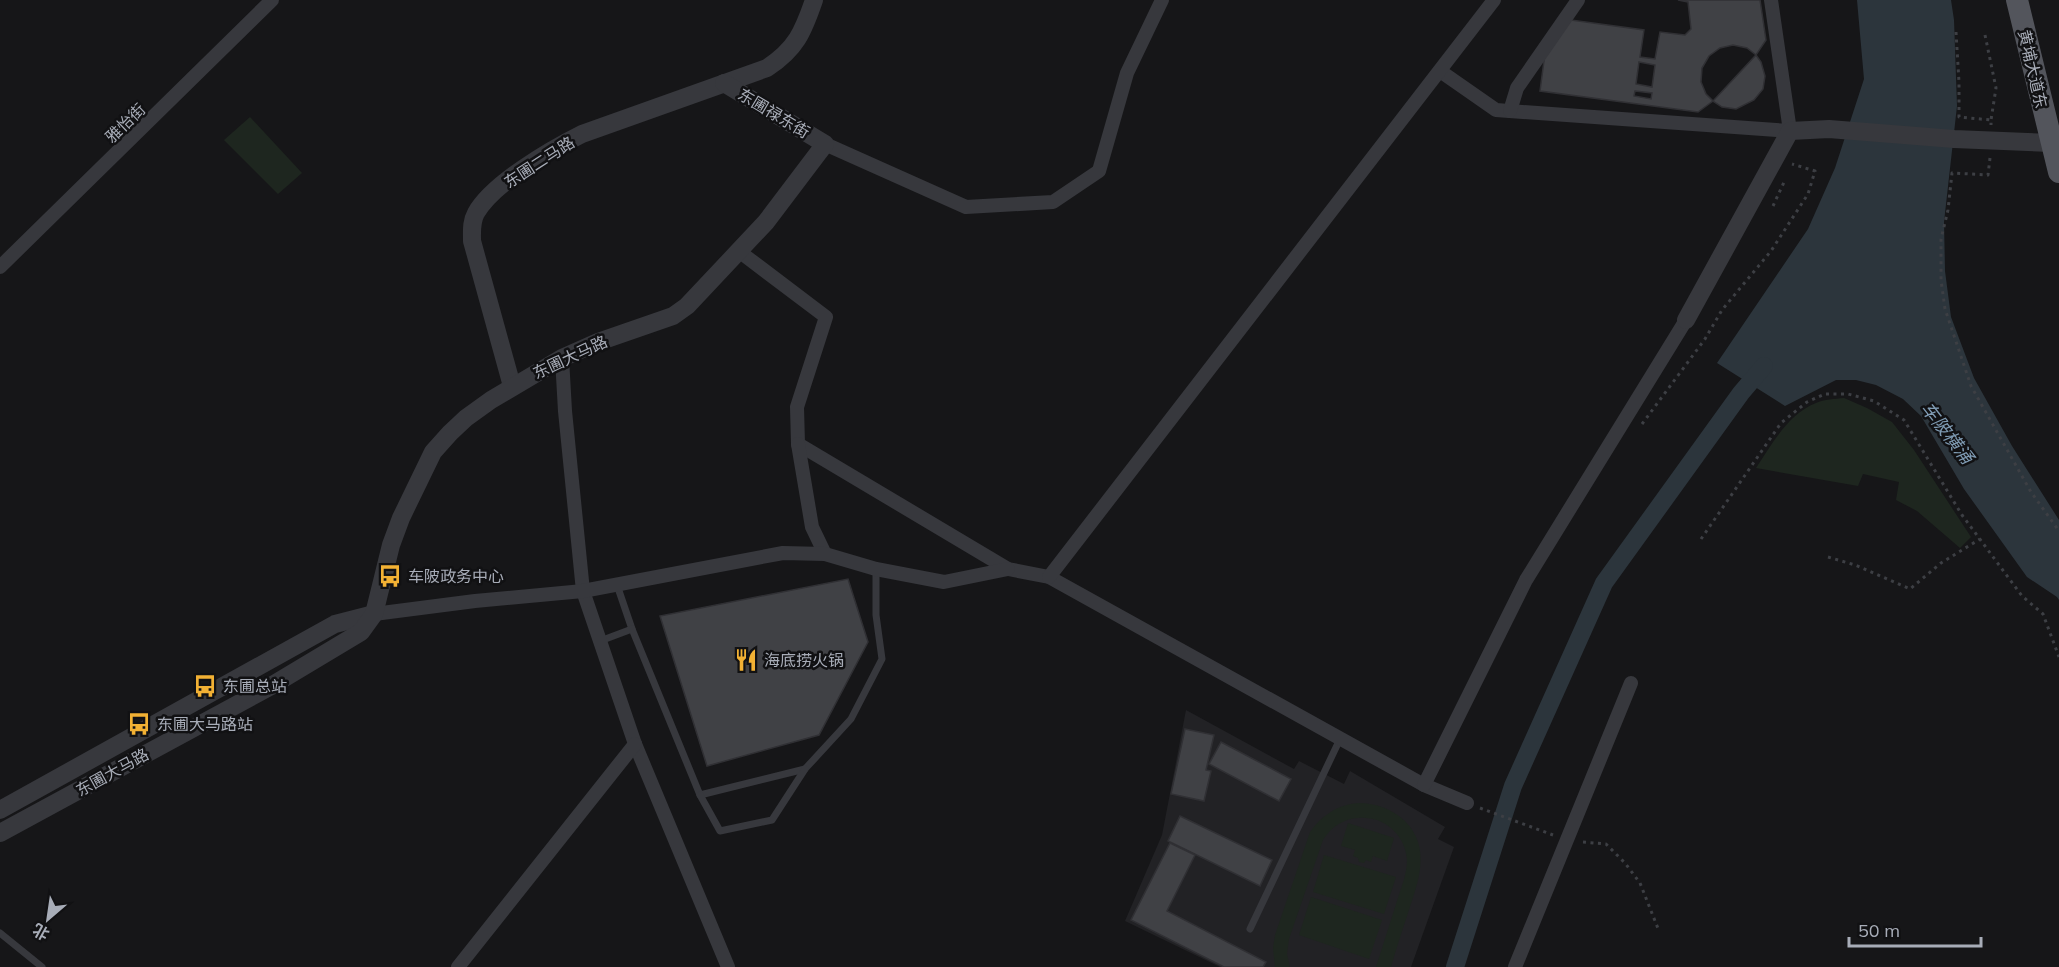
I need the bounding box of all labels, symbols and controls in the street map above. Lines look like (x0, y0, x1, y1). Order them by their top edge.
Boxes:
street label: 黄埔大道东 (2014, 28, 2052, 110)
street label: 东圃禄东街 (735, 84, 813, 142)
street label: 雅怡街 (101, 99, 149, 147)
street label: 东圃二马路 (500, 132, 578, 192)
street label: 东圃大马路 (530, 331, 610, 383)
water label: 车陂横涌 (1916, 397, 1980, 470)
bus stop icon: 车陂政务中心 (377, 563, 403, 589)
place label: 车陂政务中心 (408, 566, 504, 586)
restaurant icon: 海底捞火锅 (733, 647, 759, 673)
place label: 海底捞火锅 (764, 650, 844, 670)
bus stop icon: 东圃总站 (192, 673, 218, 699)
place label: 东圃总站 (223, 676, 287, 696)
bus stop icon: 东圃大马路站 (126, 711, 152, 737)
place label: 东圃大马路站 (157, 714, 253, 734)
street label: 东圃大马路 (72, 744, 152, 800)
north arrow (18, 889, 78, 949)
scale bar (1849, 910, 1981, 948)
text: 北 (29, 919, 53, 945)
text: 50 m (1858, 919, 1900, 942)

